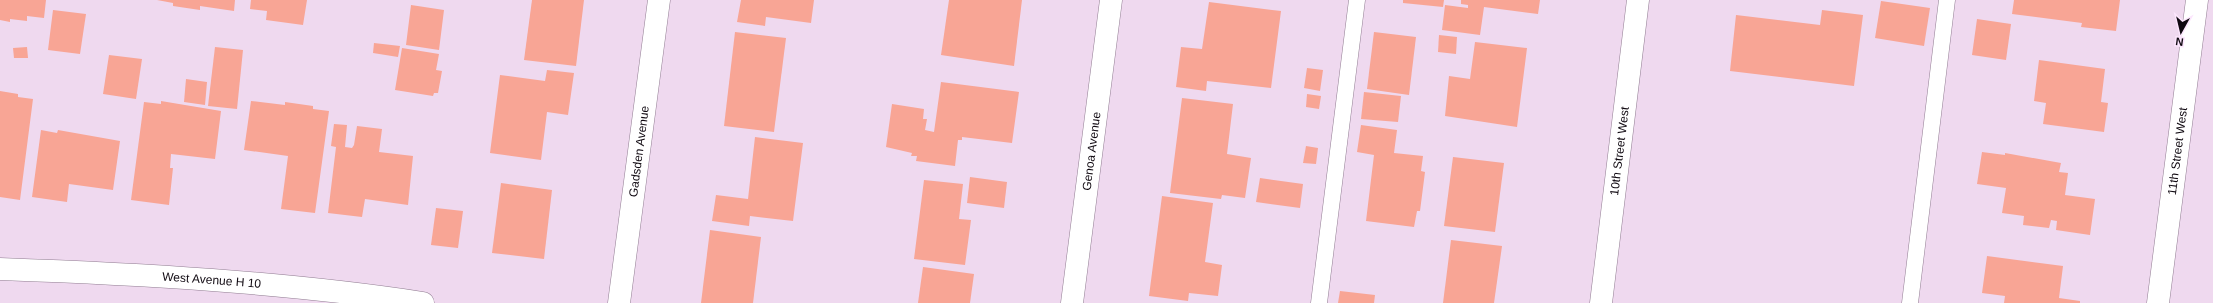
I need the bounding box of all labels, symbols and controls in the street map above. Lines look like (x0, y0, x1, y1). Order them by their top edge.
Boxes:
north arrow (2161, 12, 2201, 52)
text: N (2175, 35, 2184, 48)
street label: Gadsden Avenue (626, 104, 652, 198)
street label: 10th Street West (1607, 105, 1632, 196)
street label: 11th Street West (2165, 106, 2190, 196)
street label: Genoa Avenue (1080, 111, 1104, 191)
street label: West Avenue H 10 (162, 270, 262, 291)

